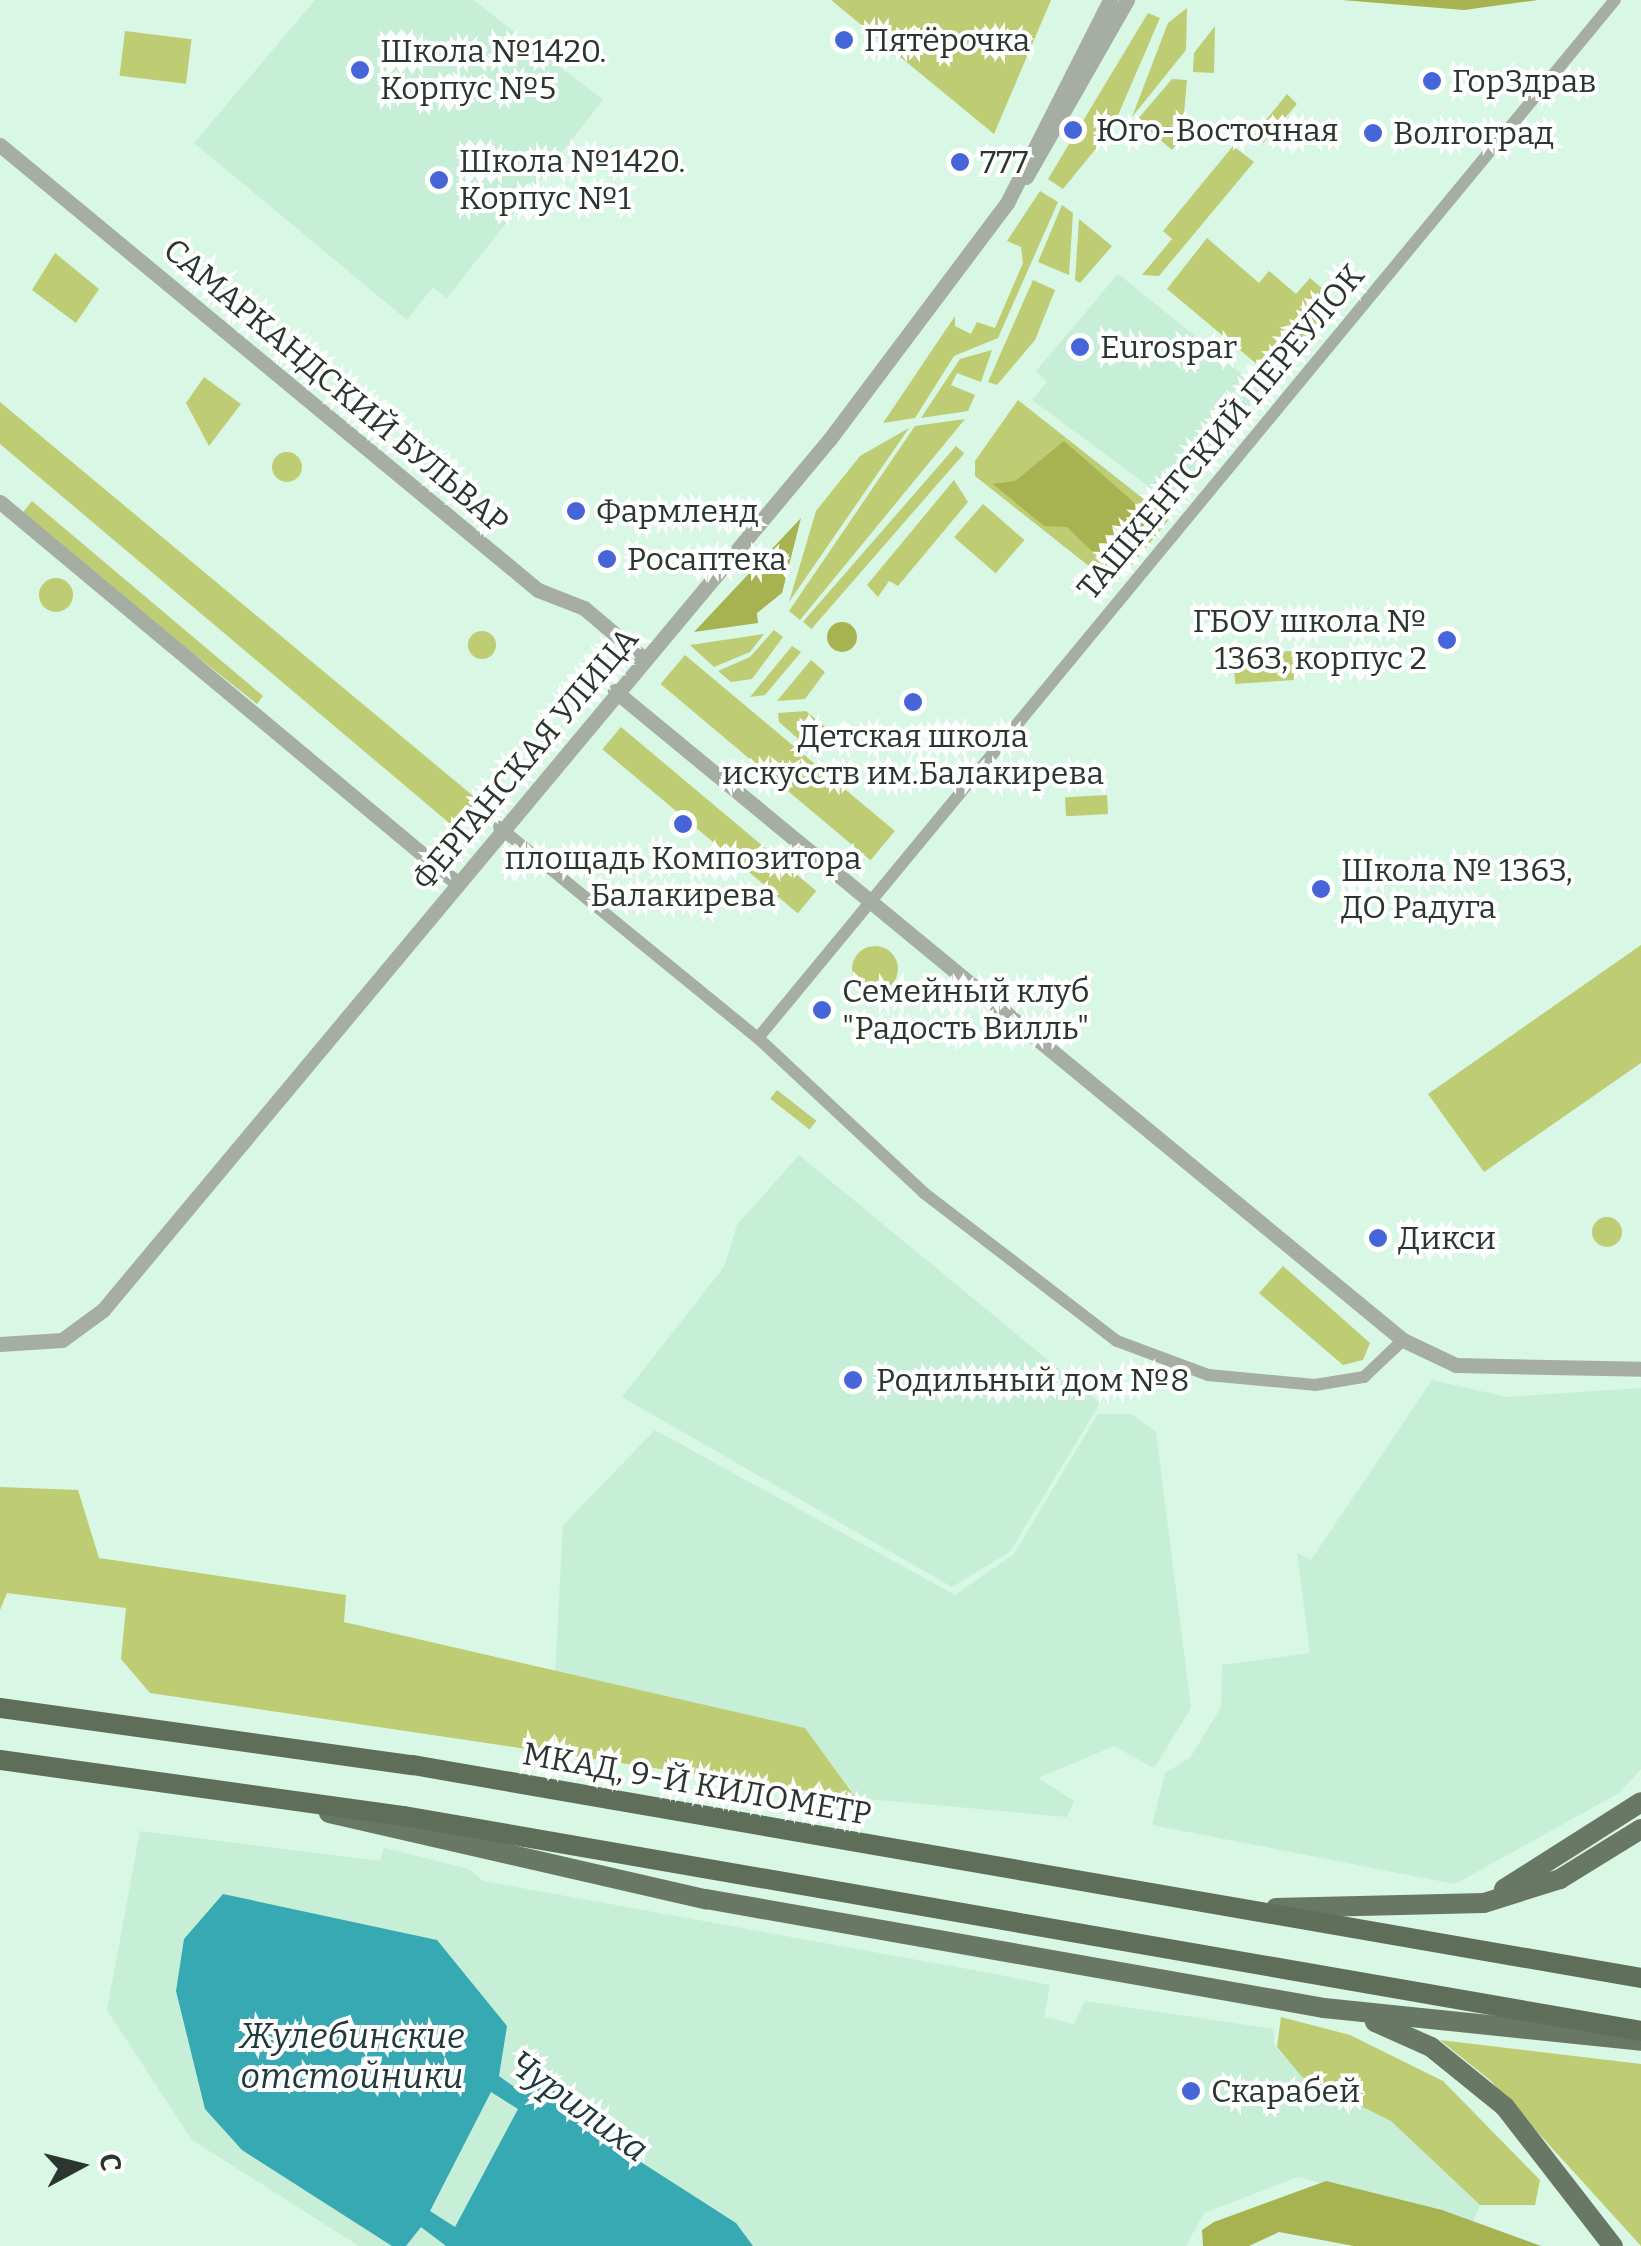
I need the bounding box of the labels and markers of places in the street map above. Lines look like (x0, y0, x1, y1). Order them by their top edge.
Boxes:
place label: Пятёрочка (864, 21, 1030, 59)
marker: Пятёрочка (833, 29, 855, 51)
place label: Школа №1420. Корпус №5 (380, 33, 608, 108)
marker: Школа №1420. Корпус №5 (349, 59, 371, 81)
place label: ГорЗдрав (1452, 62, 1596, 100)
marker: ГорЗдрав (1421, 70, 1443, 92)
place label: Юго-Восточная (1096, 111, 1339, 149)
place label: Волгоград (1393, 114, 1554, 152)
marker: Юго-Восточная (1060, 117, 1086, 143)
marker: Волгоград (1362, 122, 1384, 144)
place label: Школа №1420. Корпус №1 (459, 143, 687, 218)
place label: 777 (980, 143, 1028, 181)
marker: 777 (949, 151, 971, 173)
marker: Школа №1420. Корпус №1 (428, 169, 450, 191)
place label: Eurospar (1100, 328, 1237, 366)
marker: Eurospar (1069, 336, 1091, 358)
place label: Фармленд (596, 492, 759, 530)
marker: Фармленд (565, 500, 587, 522)
place label: Росаптека (627, 540, 787, 578)
marker: Росаптека (596, 548, 618, 570)
place label: ГБОУ школа № 1363, корпус 2 (1193, 603, 1427, 678)
marker: ГБОУ школа № 1363, корпус 2 (1436, 629, 1458, 651)
marker: Детская школа искусств им.Балакирева (902, 691, 924, 713)
place label: Детская школа искусств им.Балакирева (722, 718, 1104, 793)
marker: площадь Композитора Балакирева (672, 813, 694, 835)
place label: площадь Композитора Балакирева (504, 840, 862, 915)
place label: Школа № 1363, ДО Радуга (1341, 852, 1573, 927)
marker: Школа № 1363, ДО Радуга (1310, 878, 1332, 900)
place label: Семейный клуб "Радость Вилль" (842, 973, 1089, 1048)
marker: Семейный клуб "Радость Вилль" (811, 999, 833, 1021)
place label: Дикси (1398, 1219, 1496, 1257)
marker: Дикси (1367, 1227, 1389, 1249)
place label: Родильный дом №8 (876, 1361, 1189, 1399)
marker: Родильный дом №8 (840, 1367, 866, 1393)
place label: Скарабей (1211, 2072, 1360, 2110)
marker: Скарабей (1180, 2080, 1202, 2102)

